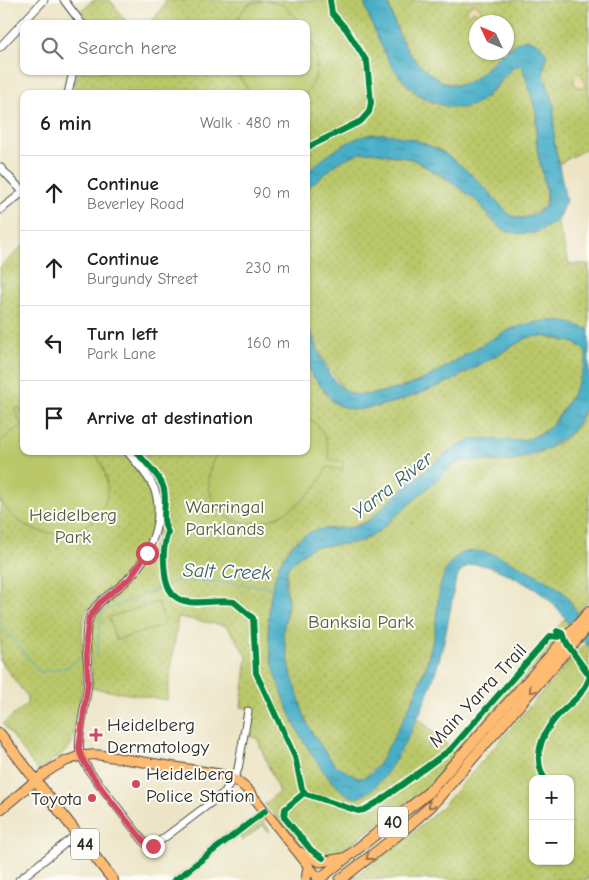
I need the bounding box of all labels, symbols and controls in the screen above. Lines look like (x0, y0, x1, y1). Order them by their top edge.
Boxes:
north arrow (469, 15, 514, 60)
search box (20, 20, 310, 75)
icon: search (38, 34, 66, 62)
text: Search here (78, 37, 177, 59)
text: 6 min (40, 111, 92, 135)
text: Walk · 480 m (200, 114, 290, 132)
text: Continue (87, 173, 159, 195)
icon: ahead (40, 179, 68, 207)
text: 90 m (253, 184, 290, 202)
text: Beverley Road (87, 195, 184, 213)
text: Continue (87, 248, 159, 270)
icon: ahead (40, 254, 68, 282)
text: 230 m (245, 259, 290, 277)
text: Burgundy Street (87, 270, 198, 288)
text: Turn left (87, 323, 158, 345)
icon: left (40, 329, 68, 357)
text: 160 m (247, 334, 290, 352)
text: Park Lane (87, 345, 156, 363)
icon: arrive (40, 404, 68, 432)
text: Arrive at destination (87, 407, 253, 429)
water label: Yarra River (347, 446, 438, 524)
park label: Warringal Parklands (186, 496, 265, 540)
park label: Heidelberg Park (29, 504, 117, 548)
route start (136, 542, 159, 565)
water label: Salt Creek (183, 558, 272, 585)
park label: Banksia Park (308, 611, 415, 633)
street label: Main Yarra Trail (424, 640, 531, 752)
one-way arrow (529, 685, 538, 694)
place label: Heidelberg Dermatology (107, 714, 210, 758)
marker: Heidelberg Dermatology (89, 728, 103, 742)
place label: Heidelberg Police Station (146, 763, 255, 807)
map controls (529, 775, 574, 865)
button: + (529, 775, 574, 820)
marker: Heidelberg Police Station (130, 778, 142, 790)
place label: Toyota (31, 788, 82, 810)
marker: Toyota (86, 792, 98, 804)
one-way arrow (428, 800, 437, 809)
road number: 40 (378, 806, 408, 838)
button: − (529, 820, 574, 865)
road number: 44 (71, 829, 99, 860)
route end (142, 835, 165, 858)
one-way arrow (366, 852, 375, 861)

